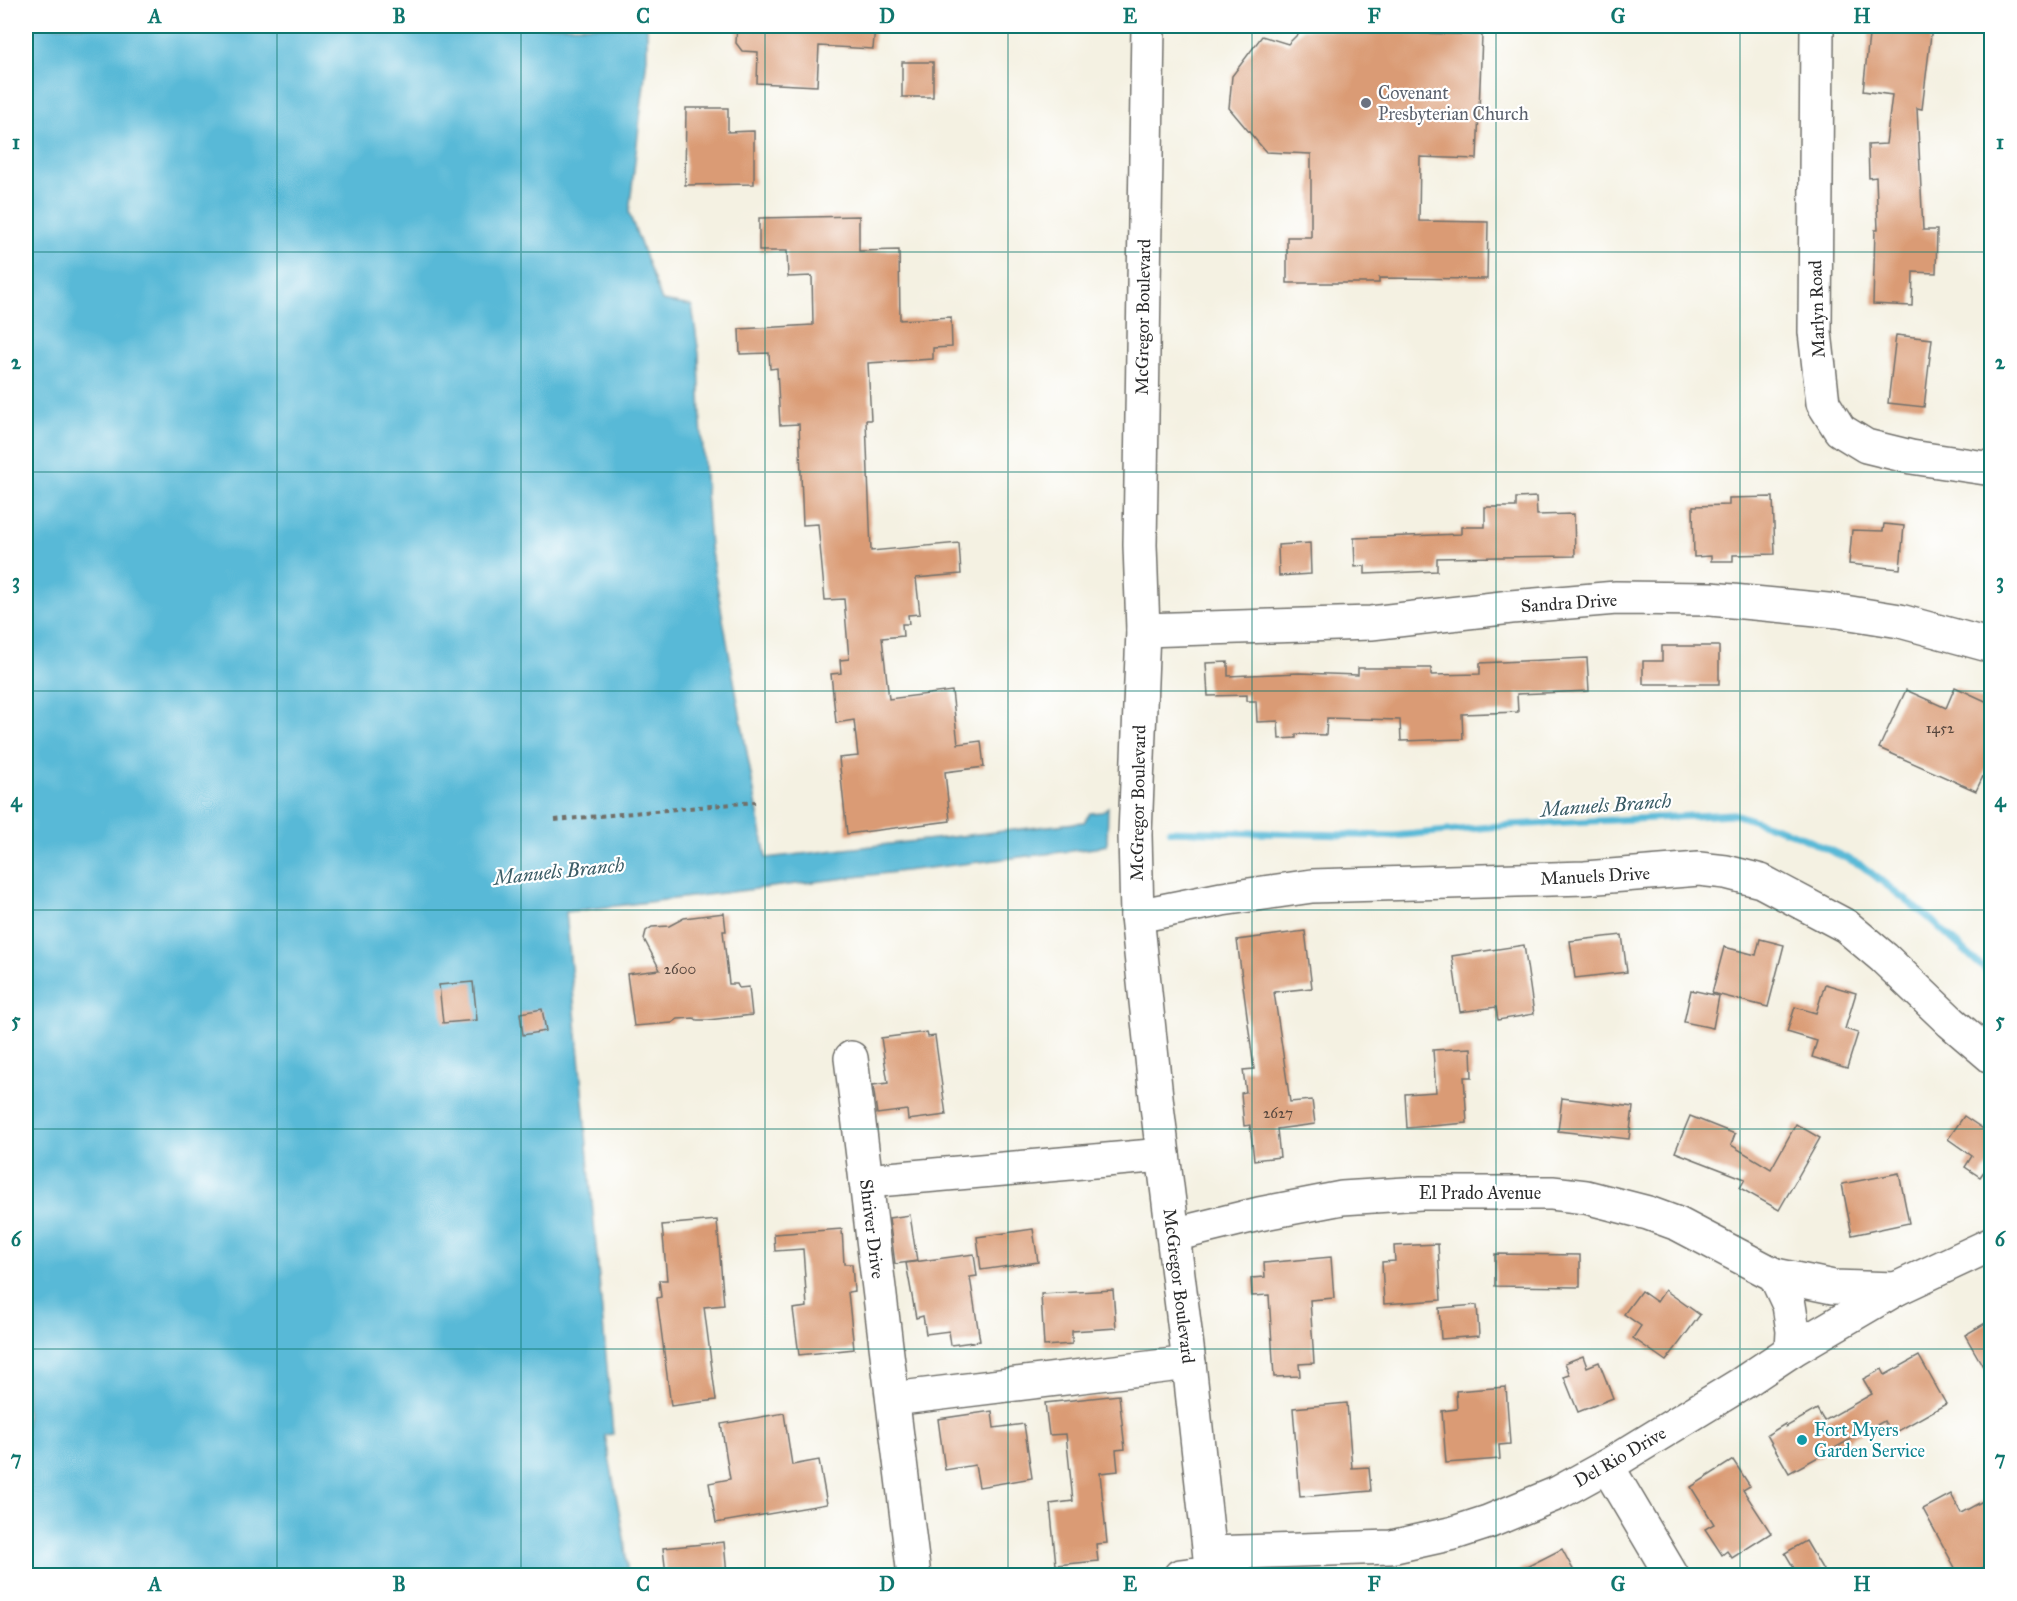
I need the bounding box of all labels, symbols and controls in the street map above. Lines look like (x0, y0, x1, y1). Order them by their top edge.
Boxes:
text: A (146, 4, 162, 28)
text: B (392, 4, 406, 28)
text: C (636, 4, 650, 28)
text: D (879, 4, 895, 28)
text: E (1123, 4, 1138, 28)
text: F (1367, 4, 1381, 28)
text: G (1611, 4, 1626, 28)
text: H (1853, 4, 1871, 28)
place label: Covenant Presbyterian Church (1378, 82, 1529, 125)
marker: Covenant Presbyterian Church (1359, 96, 1373, 110)
text: 1 (12, 130, 20, 154)
text: 1 (1996, 130, 2004, 154)
street label: McGregor Boulevard (1131, 239, 1156, 395)
street label: Marlyn Road (1804, 260, 1830, 358)
text: 2 (11, 350, 22, 374)
text: 2 (1995, 350, 2006, 374)
text: 3 (12, 569, 20, 594)
text: 3 (1996, 569, 2004, 594)
street label: Sandra Drive (1520, 589, 1618, 617)
house number: 1452 (1926, 719, 1955, 737)
street label: McGregor Boulevard (1126, 725, 1151, 881)
text: 4 (10, 788, 22, 813)
water label: Manuels Branch (1538, 788, 1672, 822)
text: 4 (1994, 788, 2006, 813)
water label: Manuels Branch (491, 852, 626, 890)
street label: Manuels Drive (1540, 862, 1650, 890)
house number: 2600 (664, 960, 696, 978)
text: 5 (11, 1008, 21, 1032)
text: 5 (1995, 1008, 2005, 1032)
house number: 2627 (1263, 1104, 1293, 1122)
street label: Shriver Drive (855, 1178, 889, 1280)
street label: El Prado Avenue (1419, 1182, 1541, 1204)
street label: McGregor Boulevard (1158, 1207, 1199, 1365)
text: 6 (11, 1227, 23, 1251)
text: 6 (1995, 1227, 2007, 1251)
place label: Fort Myers Garden Service (1814, 1419, 1925, 1462)
street label: Del Rio Drive (1570, 1422, 1670, 1492)
marker: Fort Myers Garden Service (1795, 1433, 1809, 1447)
text: 7 (11, 1446, 22, 1470)
text: 7 (1995, 1446, 2006, 1470)
text: A (146, 1572, 162, 1596)
text: B (392, 1572, 406, 1596)
text: C (636, 1572, 650, 1596)
text: D (879, 1572, 895, 1596)
text: E (1123, 1572, 1138, 1596)
text: F (1367, 1572, 1381, 1596)
text: G (1611, 1572, 1626, 1596)
text: H (1853, 1572, 1871, 1596)

